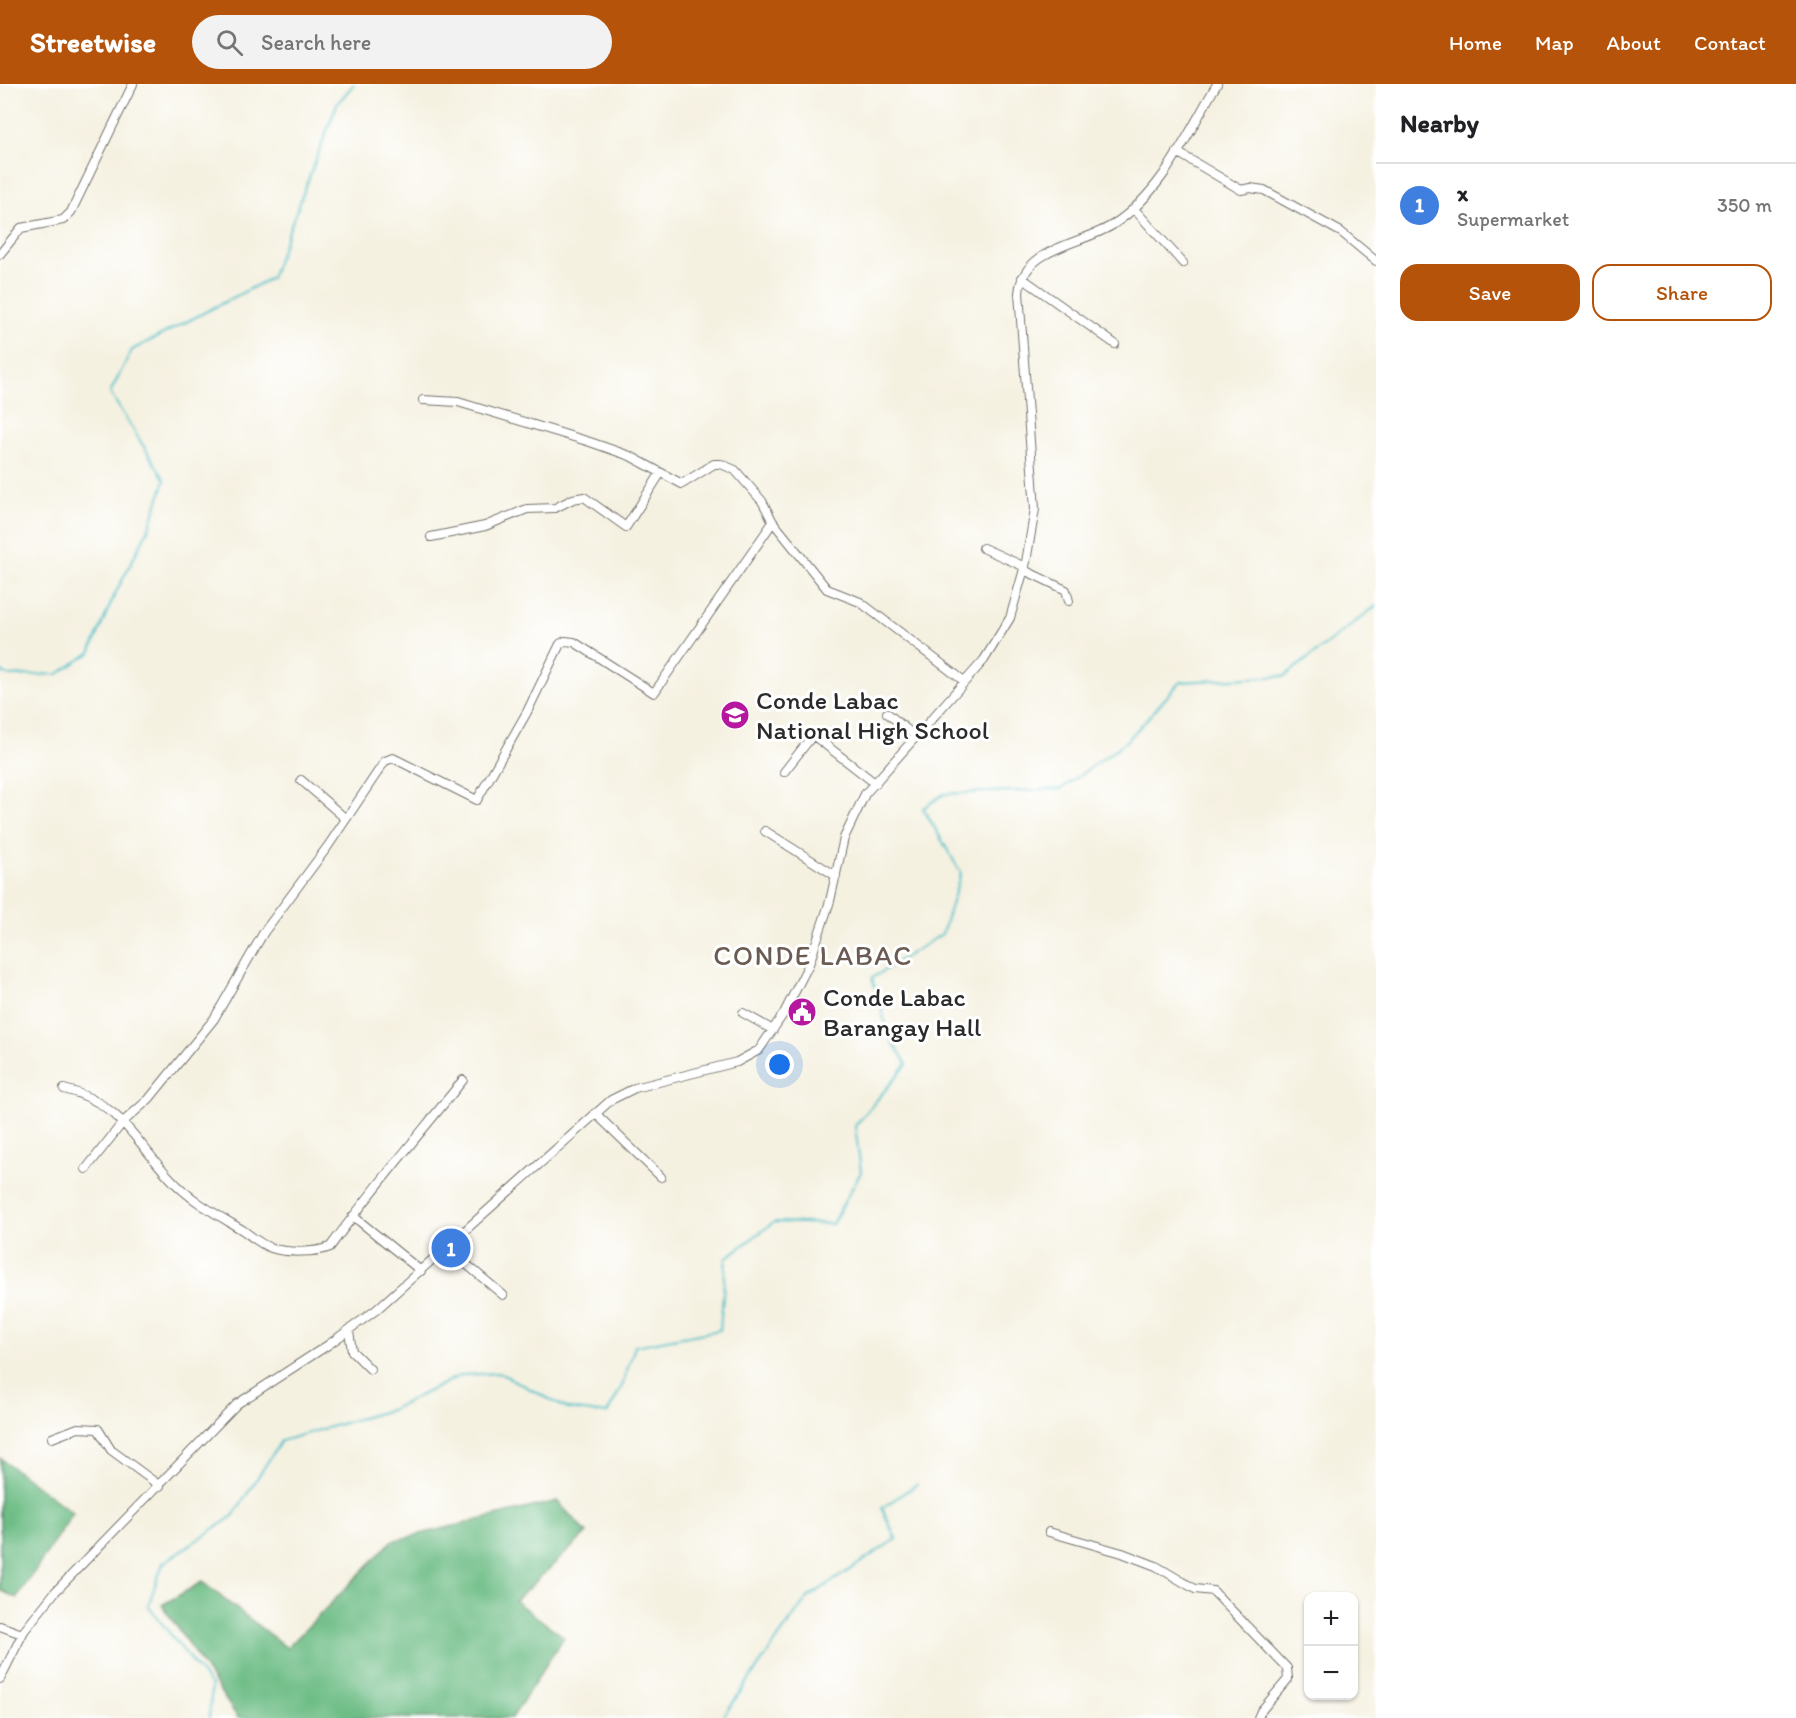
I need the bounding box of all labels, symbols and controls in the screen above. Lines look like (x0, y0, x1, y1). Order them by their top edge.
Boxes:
search box (192, 15, 612, 69)
text: Streetwise (30, 25, 156, 59)
icon: search (213, 26, 246, 59)
text: Search here (261, 29, 371, 56)
text: Home (1449, 30, 1502, 55)
text: Map (1535, 30, 1574, 55)
text: About (1607, 30, 1661, 55)
text: Contact (1694, 30, 1766, 55)
text: Nearby (1400, 107, 1479, 139)
text: x (1457, 180, 1468, 207)
text: 1 (1415, 193, 1424, 217)
text: 350 m (1717, 193, 1772, 217)
text: Supermarket (1457, 207, 1569, 231)
button: Save (1400, 264, 1580, 321)
button: Share (1592, 264, 1772, 321)
place label: Conde Labac National High School (756, 684, 989, 746)
school or university icon: Conde Labac National High School (719, 699, 751, 731)
district label: CONDE LABAC (713, 938, 913, 972)
place label: Conde Labac Barangay Hall (823, 981, 981, 1043)
public building icon: Conde Labac Barangay Hall (786, 996, 818, 1028)
your location (765, 1050, 794, 1079)
pin: 1 (432, 1226, 470, 1270)
map controls (1304, 1592, 1358, 1700)
button: + (1304, 1592, 1358, 1646)
button: − (1304, 1646, 1358, 1700)

